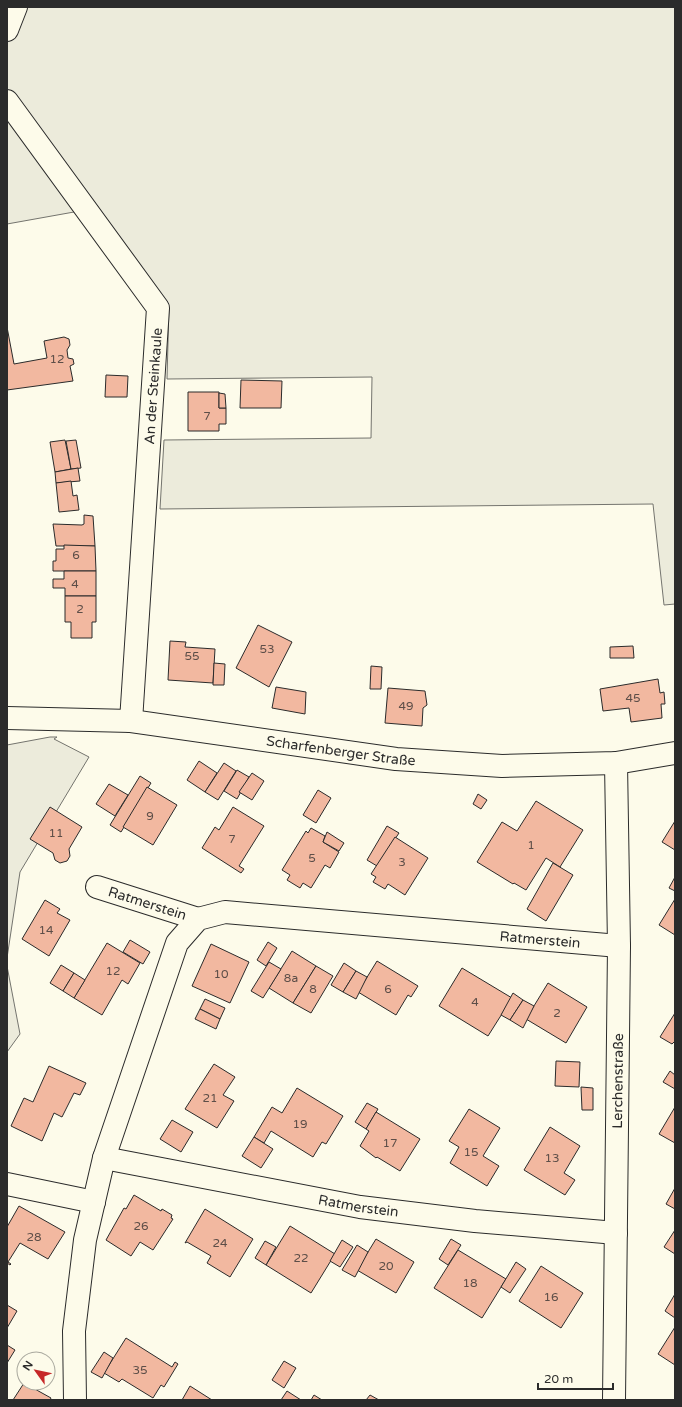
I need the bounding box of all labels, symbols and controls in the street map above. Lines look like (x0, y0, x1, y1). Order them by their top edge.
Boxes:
street label: An der Steinkaule (141, 327, 166, 445)
house number: 12 (49, 352, 65, 366)
house number: 7 (203, 409, 211, 423)
house number: 6 (72, 548, 80, 562)
house number: 4 (71, 577, 79, 591)
house number: 2 (76, 602, 84, 616)
house number: 53 (259, 642, 275, 656)
house number: 55 (184, 649, 200, 663)
house number: 45 (625, 691, 641, 705)
house number: 49 (398, 699, 414, 713)
street label: Scharfenberger Straße (265, 732, 416, 769)
house number: 9 (146, 809, 154, 823)
house number: 11 (48, 826, 64, 840)
house number: 7 (228, 832, 236, 846)
house number: 1 (527, 838, 535, 852)
house number: 5 (308, 851, 316, 865)
house number: 3 (398, 855, 406, 869)
street label: Ratmerstein (106, 883, 189, 924)
house number: 14 (38, 923, 54, 937)
street label: Ratmerstein (499, 928, 581, 952)
house number: 12 (105, 964, 121, 978)
house number: 10 (213, 967, 229, 981)
house number: 8a (284, 971, 298, 985)
house number: 8 (309, 982, 317, 996)
house number: 6 (384, 982, 392, 996)
house number: 4 (471, 995, 479, 1009)
house number: 2 (553, 1006, 561, 1020)
street label: Lerchenstraße (609, 1033, 627, 1129)
house number: 21 (202, 1091, 218, 1105)
house number: 19 (292, 1117, 308, 1131)
house number: 17 (382, 1136, 398, 1150)
house number: 15 (463, 1145, 479, 1159)
house number: 13 (544, 1151, 560, 1165)
street label: Ratmerstein (317, 1191, 400, 1221)
house number: 26 (133, 1219, 149, 1233)
house number: 28 (26, 1230, 42, 1244)
house number: 24 (212, 1236, 228, 1250)
house number: 22 (293, 1251, 309, 1265)
house number: 20 (378, 1259, 394, 1273)
house number: 18 (462, 1276, 478, 1290)
house number: 16 (543, 1290, 559, 1304)
north arrow (16, 1351, 56, 1391)
text: N (20, 1359, 36, 1373)
house number: 35 (132, 1363, 148, 1377)
scale bar (538, 1365, 613, 1391)
text: 20 m (544, 1372, 573, 1386)

